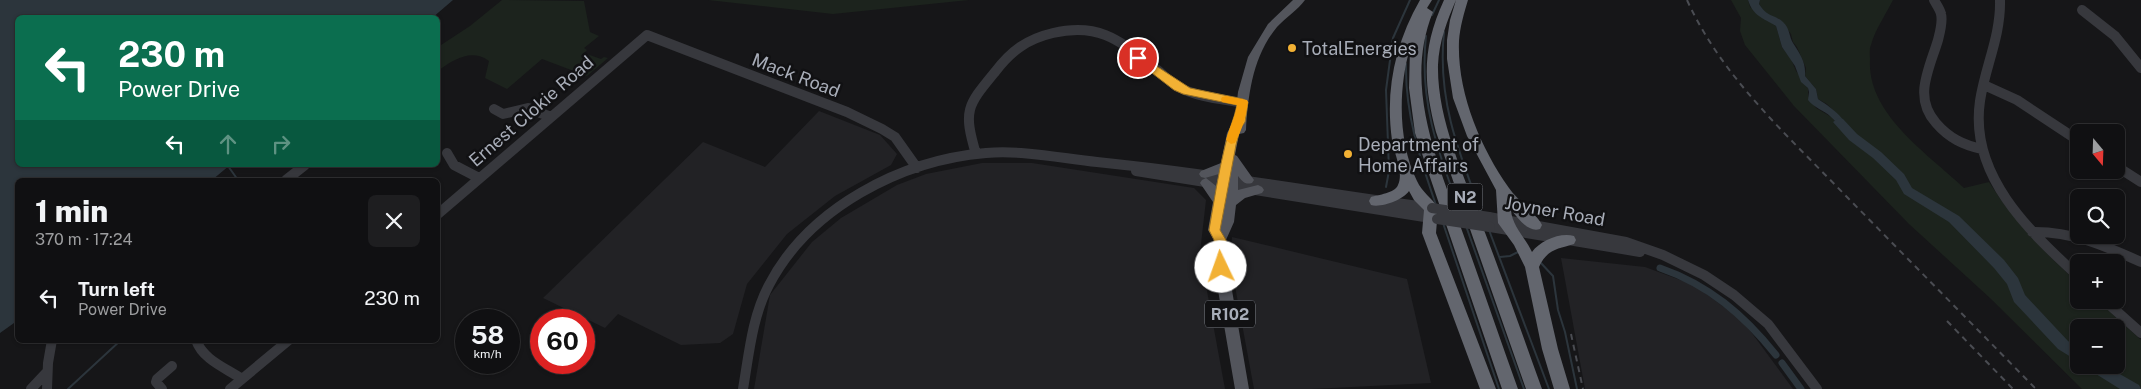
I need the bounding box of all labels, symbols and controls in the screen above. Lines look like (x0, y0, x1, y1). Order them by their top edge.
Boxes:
text: 230 m (118, 34, 225, 75)
icon: left (35, 35, 100, 100)
pin (1117, 37, 1159, 79)
place label: TotalEnergies (1302, 38, 1417, 59)
marker: TotalEnergies (1286, 42, 1298, 54)
icon: arrive (1124, 44, 1152, 72)
street label: Mack Road (749, 49, 843, 101)
street label: Ernest Clokie Road (464, 51, 598, 171)
text: Power Drive (118, 76, 240, 102)
north arrow (2070, 124, 2125, 179)
map controls (2070, 124, 2125, 374)
icon: left (161, 130, 189, 158)
icon: ahead (214, 130, 242, 158)
icon: right (267, 130, 295, 158)
place label: Department of Home Affairs (1358, 134, 1479, 176)
marker: Department of Home Affairs (1342, 148, 1354, 160)
road number: N2 (1448, 183, 1482, 210)
button: search (2070, 189, 2125, 244)
street label: Joyner Road (1503, 192, 1607, 230)
text: 1 min (35, 193, 108, 229)
button: close (368, 195, 420, 247)
text: 370 m · 17:24 (35, 230, 133, 249)
position arrow (1194, 240, 1246, 292)
button: + (2070, 254, 2125, 309)
text: Turn left (78, 278, 155, 300)
icon: left (35, 284, 63, 312)
text: 230 m (364, 287, 420, 309)
text: Power Drive (78, 300, 167, 319)
road number: R102 (1205, 300, 1255, 328)
speed limit sign: 60 (530, 309, 595, 374)
button: − (2070, 319, 2125, 374)
text: 58 (471, 320, 504, 350)
text: km/h (473, 347, 502, 361)

